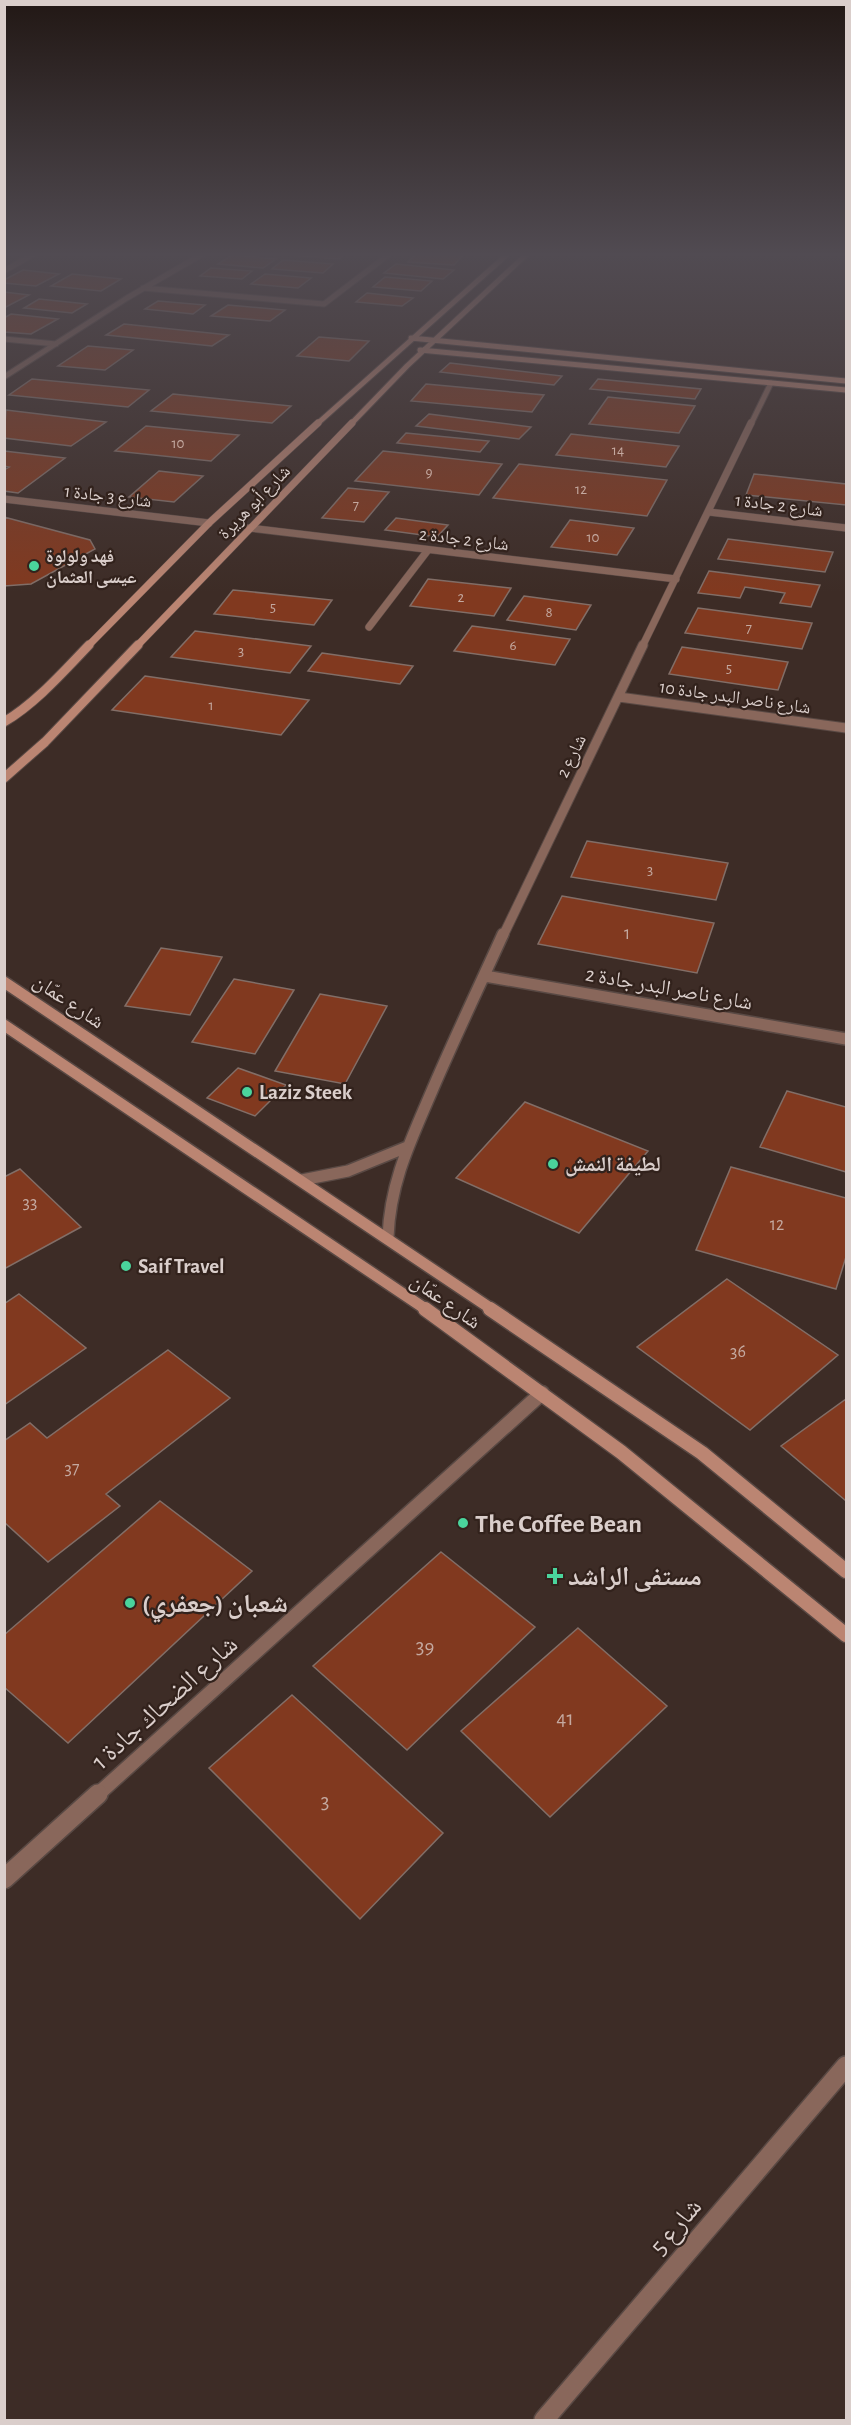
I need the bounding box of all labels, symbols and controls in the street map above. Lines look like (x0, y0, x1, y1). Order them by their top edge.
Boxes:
house number: 10 (171, 436, 185, 451)
house number: 14 (612, 443, 624, 458)
street label: شارع أبو هريرة (213, 460, 295, 544)
house number: 9 (425, 465, 433, 480)
house number: 12 (575, 482, 587, 497)
street label: شارع 3 جادة 1 (63, 483, 152, 512)
street label: شارع 2 جادة 1 (734, 492, 824, 521)
house number: 7 (353, 498, 359, 513)
street label: شارع 2 جادة 2 (418, 526, 510, 555)
house number: 10 (586, 530, 600, 545)
place label: فهد ولولوة عيسى العثمان (46, 548, 137, 588)
marker: فهد ولولوة عيسى العثمان (27, 559, 41, 573)
house number: 2 (458, 590, 465, 605)
house number: 5 (270, 600, 276, 615)
house number: 8 (545, 605, 553, 620)
house number: 7 (746, 621, 752, 636)
house number: 6 (509, 638, 517, 653)
house number: 3 (238, 644, 244, 659)
house number: 5 (726, 661, 732, 676)
street label: شارع ناصر البدر جادة 10 (658, 678, 812, 718)
house number: 1 (208, 698, 214, 713)
street label: شارع 2 (554, 732, 591, 781)
house number: 3 (647, 863, 653, 878)
house number: 1 (624, 925, 630, 943)
street label: شارع ناصر البدر جادة 2 (584, 963, 754, 1015)
street label: شارع عمّان (28, 970, 108, 1034)
place label: Laziz Steek (259, 1082, 353, 1103)
marker: Laziz Steek (240, 1085, 254, 1099)
place label: لطيفة النمش (565, 1154, 661, 1177)
marker: لطيفة النمش (546, 1157, 560, 1171)
house number: 33 (23, 1194, 37, 1212)
house number: 12 (770, 1216, 784, 1234)
place label: Saif Travel (138, 1256, 225, 1277)
marker: Saif Travel (119, 1259, 133, 1273)
street label: شارع عمّان (406, 1270, 485, 1335)
house number: 36 (730, 1343, 746, 1361)
house number: 37 (65, 1460, 79, 1478)
place label: The Coffee Bean (475, 1511, 642, 1537)
marker: The Coffee Bean (456, 1516, 470, 1530)
place label: مستفى الراشد (568, 1564, 702, 1592)
marker: مستفى الراشد (546, 1567, 564, 1585)
place label: شعبان (جعفري) (142, 1591, 288, 1623)
marker: شعبان (جعفري) (123, 1596, 137, 1610)
street label: شارع الضحاك جادة 1 (87, 1631, 244, 1776)
house number: 39 (416, 1636, 434, 1657)
house number: 41 (556, 1708, 574, 1729)
house number: 3 (321, 1791, 329, 1812)
street label: شارع 5 (645, 2194, 708, 2261)

